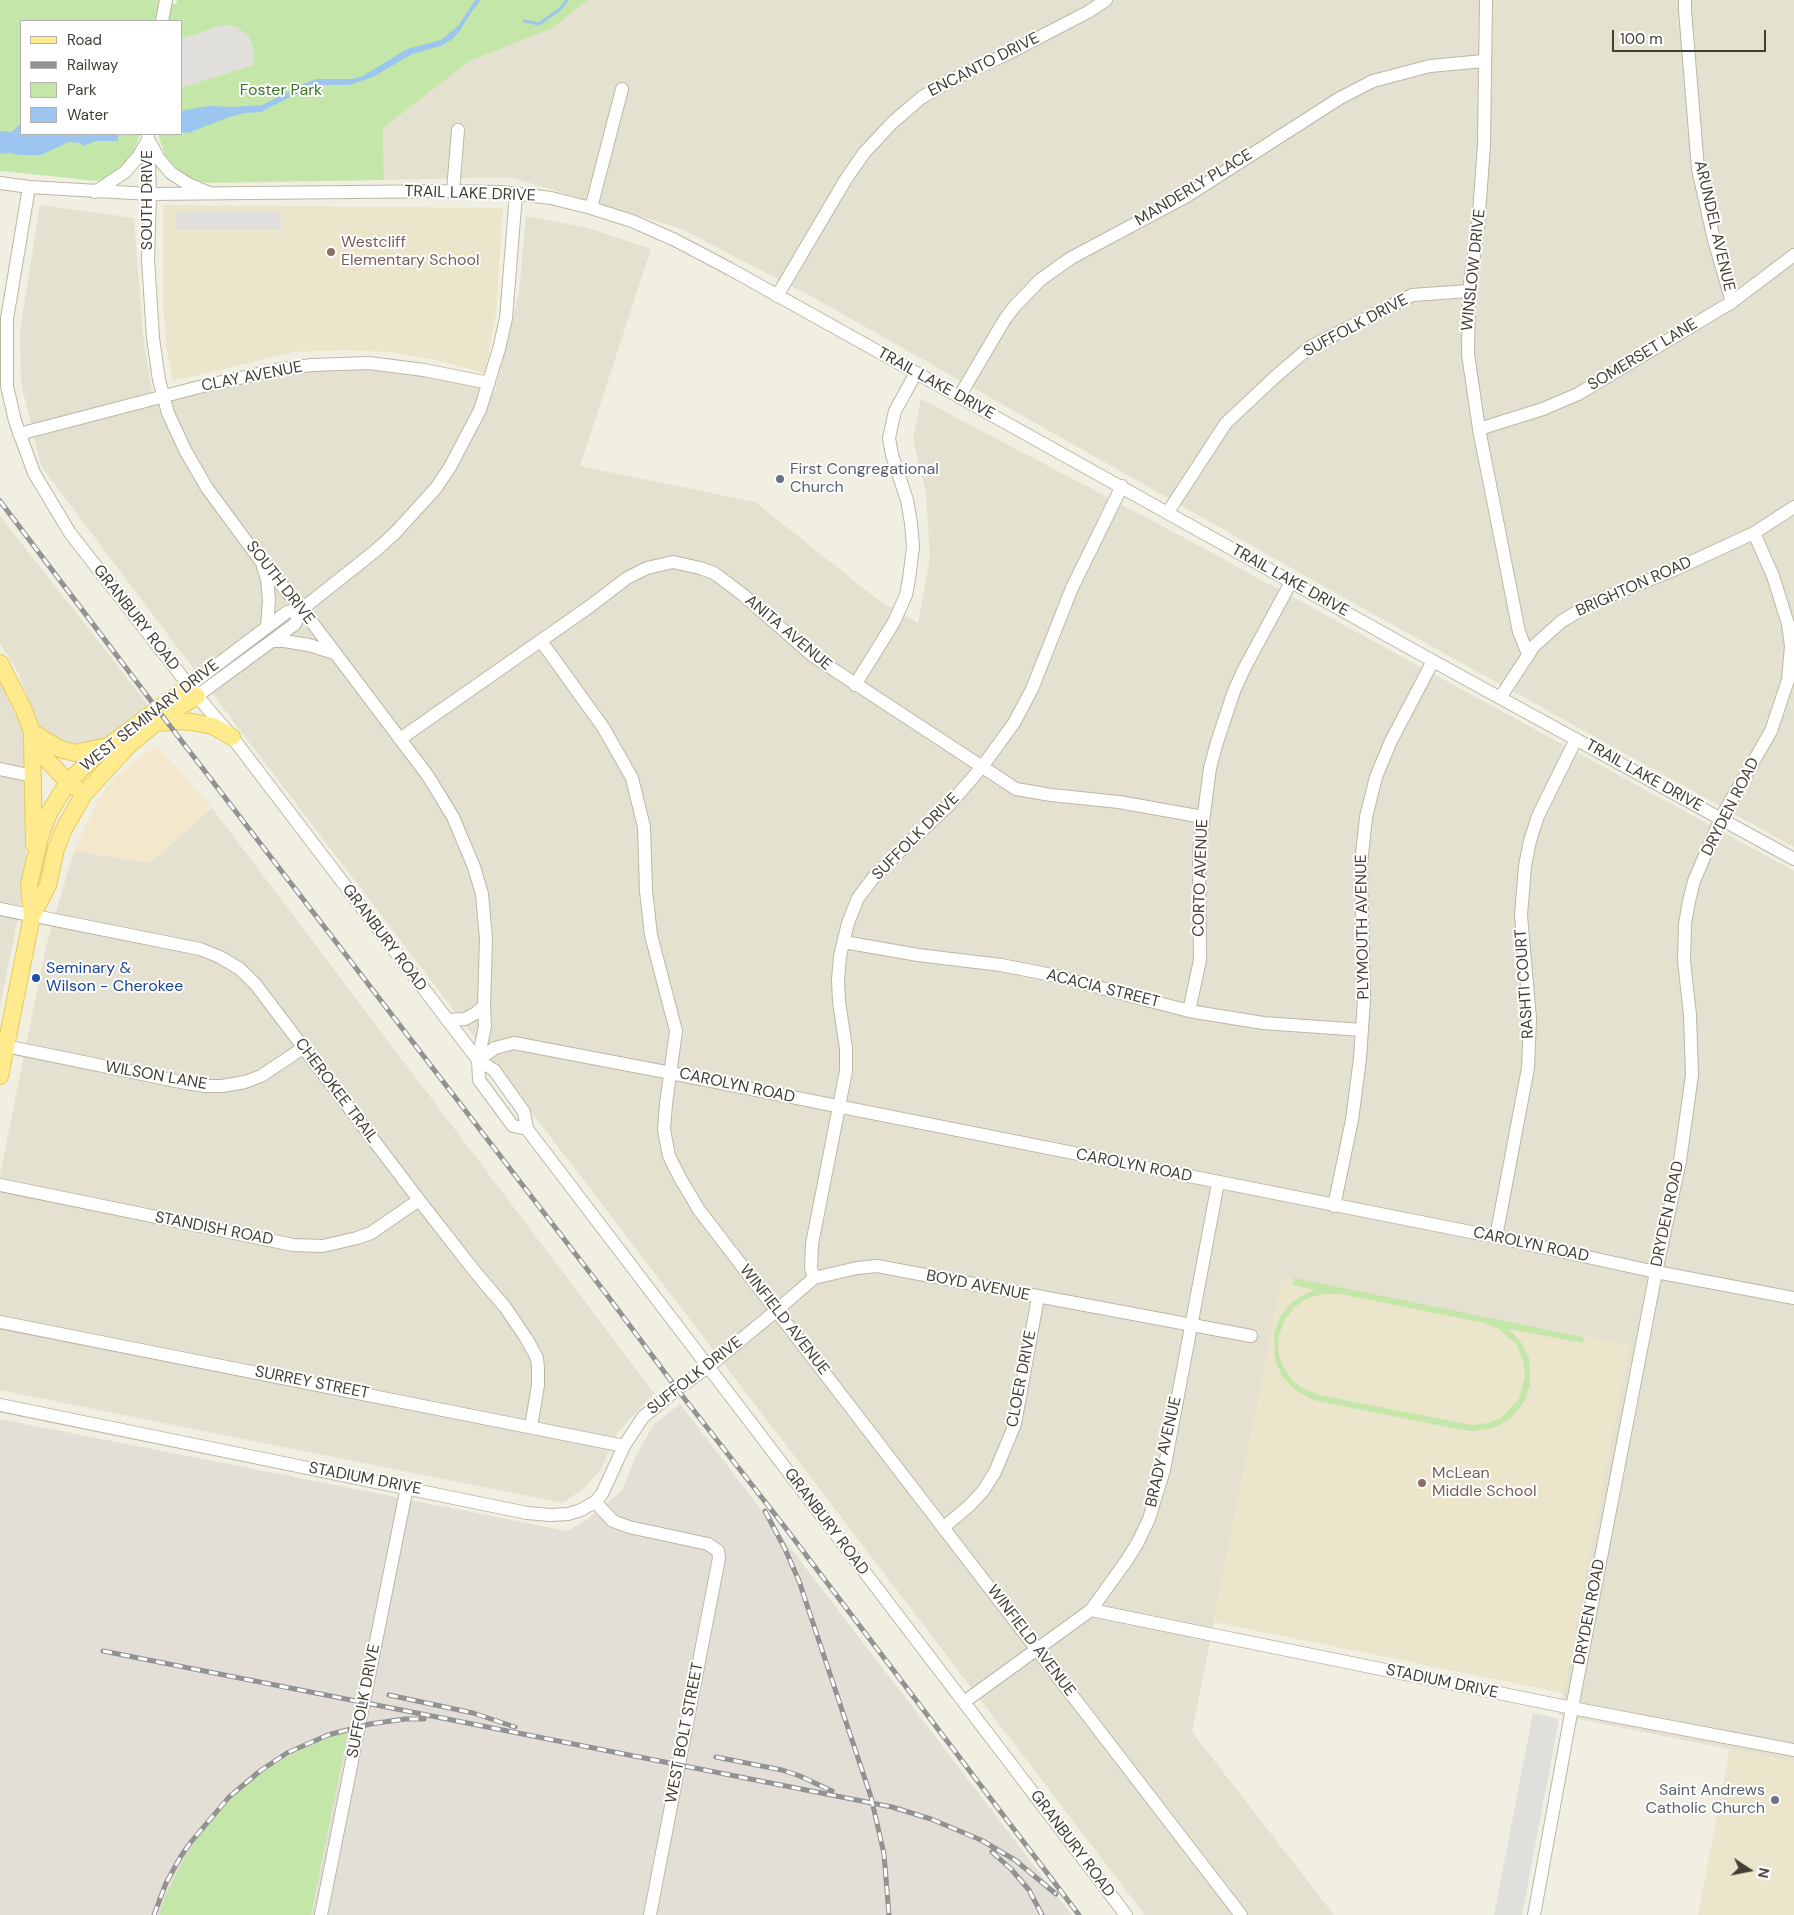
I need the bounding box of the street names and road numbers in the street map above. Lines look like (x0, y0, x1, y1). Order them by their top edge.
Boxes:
street label: ENCANTO DRIVE (925, 29, 1043, 101)
street label: MANDERLY PLACE (1132, 145, 1256, 231)
street label: SOUTH DRIVE (138, 150, 158, 250)
street label: ARUNDEL AVENUE (1690, 159, 1738, 293)
street label: TRAIL LAKE DRIVE (404, 182, 536, 206)
street label: WINSLOW DRIVE (1458, 208, 1490, 332)
street label: SUFFOLK DRIVE (1301, 290, 1411, 362)
street label: SOMERSET LANE (1585, 315, 1701, 395)
street label: TRAIL LAKE DRIVE (874, 344, 998, 424)
street label: CLAY AVENUE (200, 358, 304, 396)
street label: SOUTH DRIVE (242, 538, 318, 628)
street label: TRAIL LAKE DRIVE (1228, 541, 1352, 621)
street label: BRIGHTON ROAD (1573, 553, 1695, 621)
street label: GRANBURY ROAD (89, 561, 183, 675)
street label: ANITA AVENUE (741, 591, 835, 675)
street label: WEST SEMINARY DRIVE (77, 656, 223, 776)
street label: TRAIL LAKE DRIVE (1582, 736, 1706, 816)
street label: DRYDEN ROAD (1698, 755, 1764, 859)
street label: SUFFOLK DRIVE (868, 789, 964, 885)
street label: CORTO AVENUE (1189, 819, 1213, 937)
street label: PLYMOUTH AVENUE (1352, 854, 1374, 1000)
street label: GRANBURY ROAD (338, 881, 430, 995)
street label: RASHTI COURT (1512, 928, 1538, 1040)
street label: ACACIA STREET (1044, 966, 1162, 1012)
street label: CHEROKEE TRAIL (290, 1035, 382, 1147)
street label: WILSON LANE (103, 1058, 209, 1094)
street label: CAROLYN ROAD (677, 1064, 797, 1108)
street label: CAROLYN ROAD (1074, 1145, 1194, 1187)
street label: DRYDEN ROAD (1647, 1159, 1689, 1269)
street label: STANDISH ROAD (153, 1208, 275, 1250)
street label: CAROLYN ROAD (1471, 1223, 1591, 1267)
street label: WINFIELD AVENUE (735, 1261, 833, 1379)
street label: BOYD AVENUE (925, 1267, 1031, 1305)
street label: CLOER DRIVE (1003, 1329, 1041, 1429)
street label: SUFFOLK DRIVE (644, 1333, 746, 1419)
street label: SURREY STREET (253, 1363, 371, 1403)
street label: BRADY AVENUE (1142, 1395, 1186, 1509)
street label: STADIUM DRIVE (307, 1459, 423, 1499)
street label: GRANBURY ROAD (780, 1465, 872, 1579)
street label: DRYDEN ROAD (1570, 1557, 1610, 1667)
street label: WINFIELD AVENUE (983, 1581, 1079, 1701)
street label: SUFFOLK DRIVE (344, 1643, 384, 1759)
street label: WEST BOLT STREET (662, 1661, 708, 1805)
street label: STADIUM DRIVE (1384, 1661, 1500, 1703)
street label: GRANBURY ROAD (1026, 1787, 1118, 1901)

